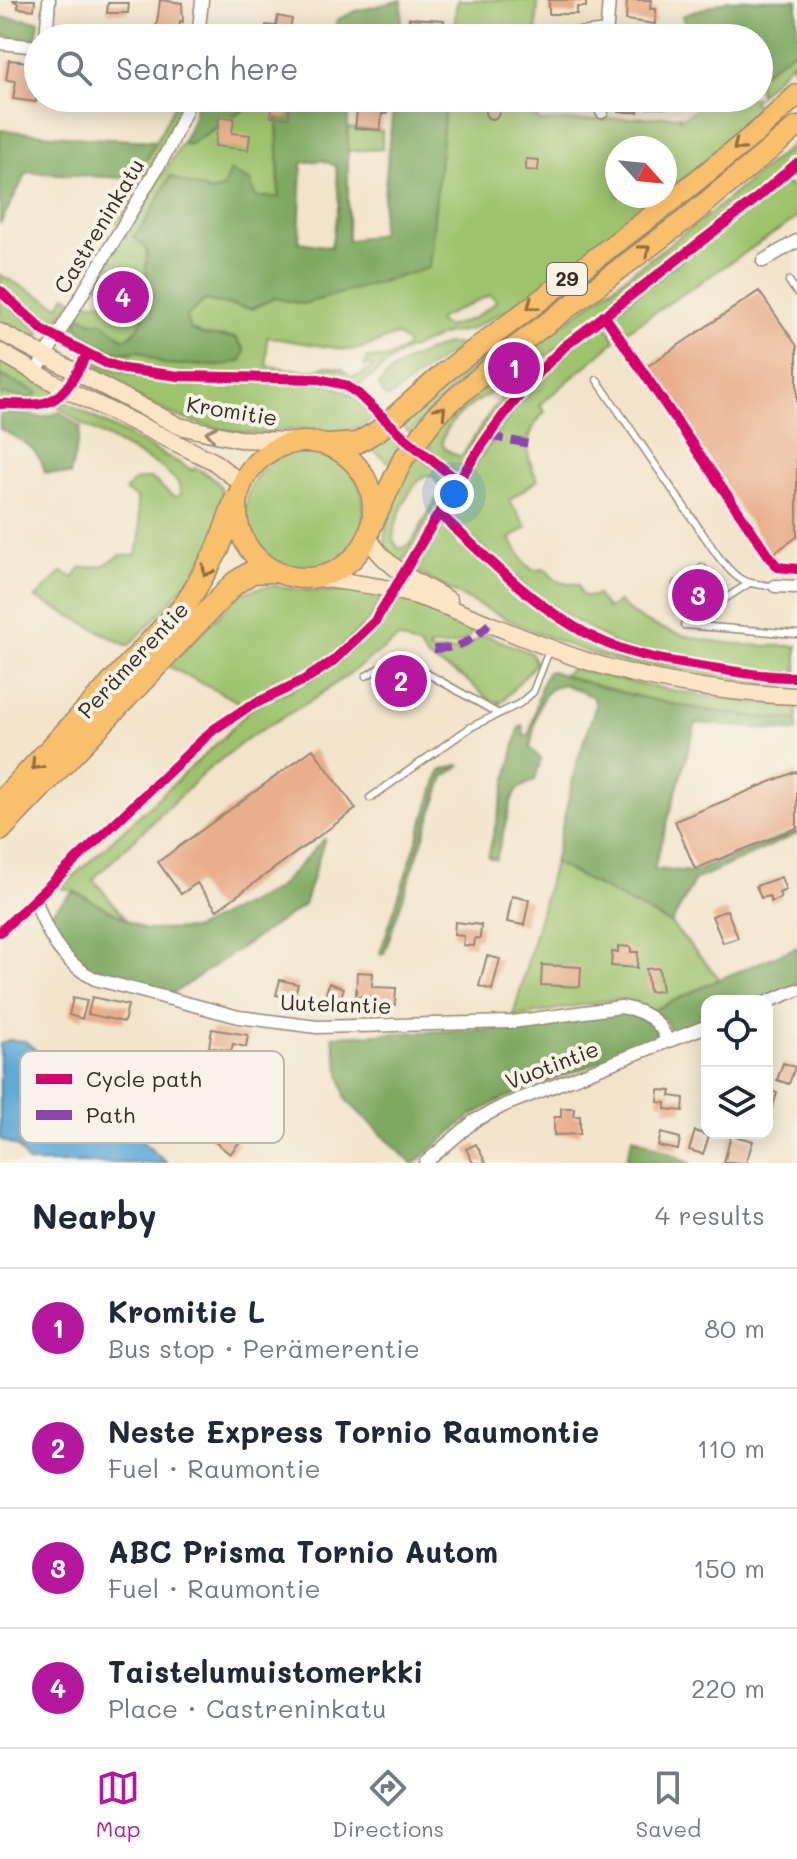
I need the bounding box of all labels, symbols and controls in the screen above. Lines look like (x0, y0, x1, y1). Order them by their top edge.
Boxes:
search box (24, 24, 773, 112)
icon: search (52, 46, 96, 90)
text: Search here (116, 48, 299, 88)
north arrow (605, 136, 677, 208)
one-way arrow (732, 137, 747, 151)
street label: Castreninkatu (47, 153, 150, 299)
one-way arrow (636, 246, 650, 260)
road number: 29 (547, 263, 587, 295)
pin: 4 (97, 267, 149, 327)
one-way arrow (527, 296, 541, 310)
pin: 1 (488, 338, 540, 398)
street label: Kromitie (184, 389, 280, 432)
one-way arrow (431, 406, 446, 420)
one-way arrow (205, 425, 218, 442)
your location (434, 474, 474, 514)
one-way arrow (201, 562, 217, 576)
pin: 3 (672, 565, 724, 625)
street label: Perämerentie (71, 595, 194, 724)
pin: 2 (375, 651, 427, 711)
one-way arrow (30, 756, 45, 770)
street label: Uutelantie (280, 987, 392, 1020)
map controls (701, 995, 773, 1139)
button: locate (701, 995, 773, 1067)
street label: Vuotintie (501, 1033, 603, 1096)
legend (20, 1051, 284, 1143)
text: Cycle path (86, 1064, 202, 1093)
button: layers (701, 1067, 773, 1139)
text: Path (86, 1100, 135, 1129)
text: Nearby (32, 1193, 157, 1238)
text: 4 results (655, 1198, 765, 1232)
text: Kromitie L (108, 1291, 265, 1331)
text: 1 (52, 1311, 64, 1345)
text: 80 m (704, 1311, 765, 1345)
text: Bus stop · Perämerentie (108, 1331, 420, 1365)
text: Neste Express Tornio Raumontie (108, 1411, 599, 1451)
text: 2 (51, 1431, 65, 1465)
text: 110 m (697, 1431, 765, 1465)
text: Fuel · Raumontie (108, 1451, 320, 1485)
text: ABC Prisma Tornio Autom (108, 1531, 498, 1571)
text: 3 (50, 1551, 66, 1585)
text: 150 m (693, 1551, 765, 1585)
text: Fuel · Raumontie (108, 1571, 320, 1605)
text: Taistelumuistomerkki (108, 1651, 424, 1691)
text: 4 (50, 1671, 66, 1705)
text: 220 m (691, 1671, 765, 1705)
text: Place · Castreninkatu (108, 1691, 386, 1725)
tab: Map (96, 1766, 141, 1843)
tab: Directions (332, 1766, 444, 1843)
tab: Saved (636, 1766, 701, 1843)

